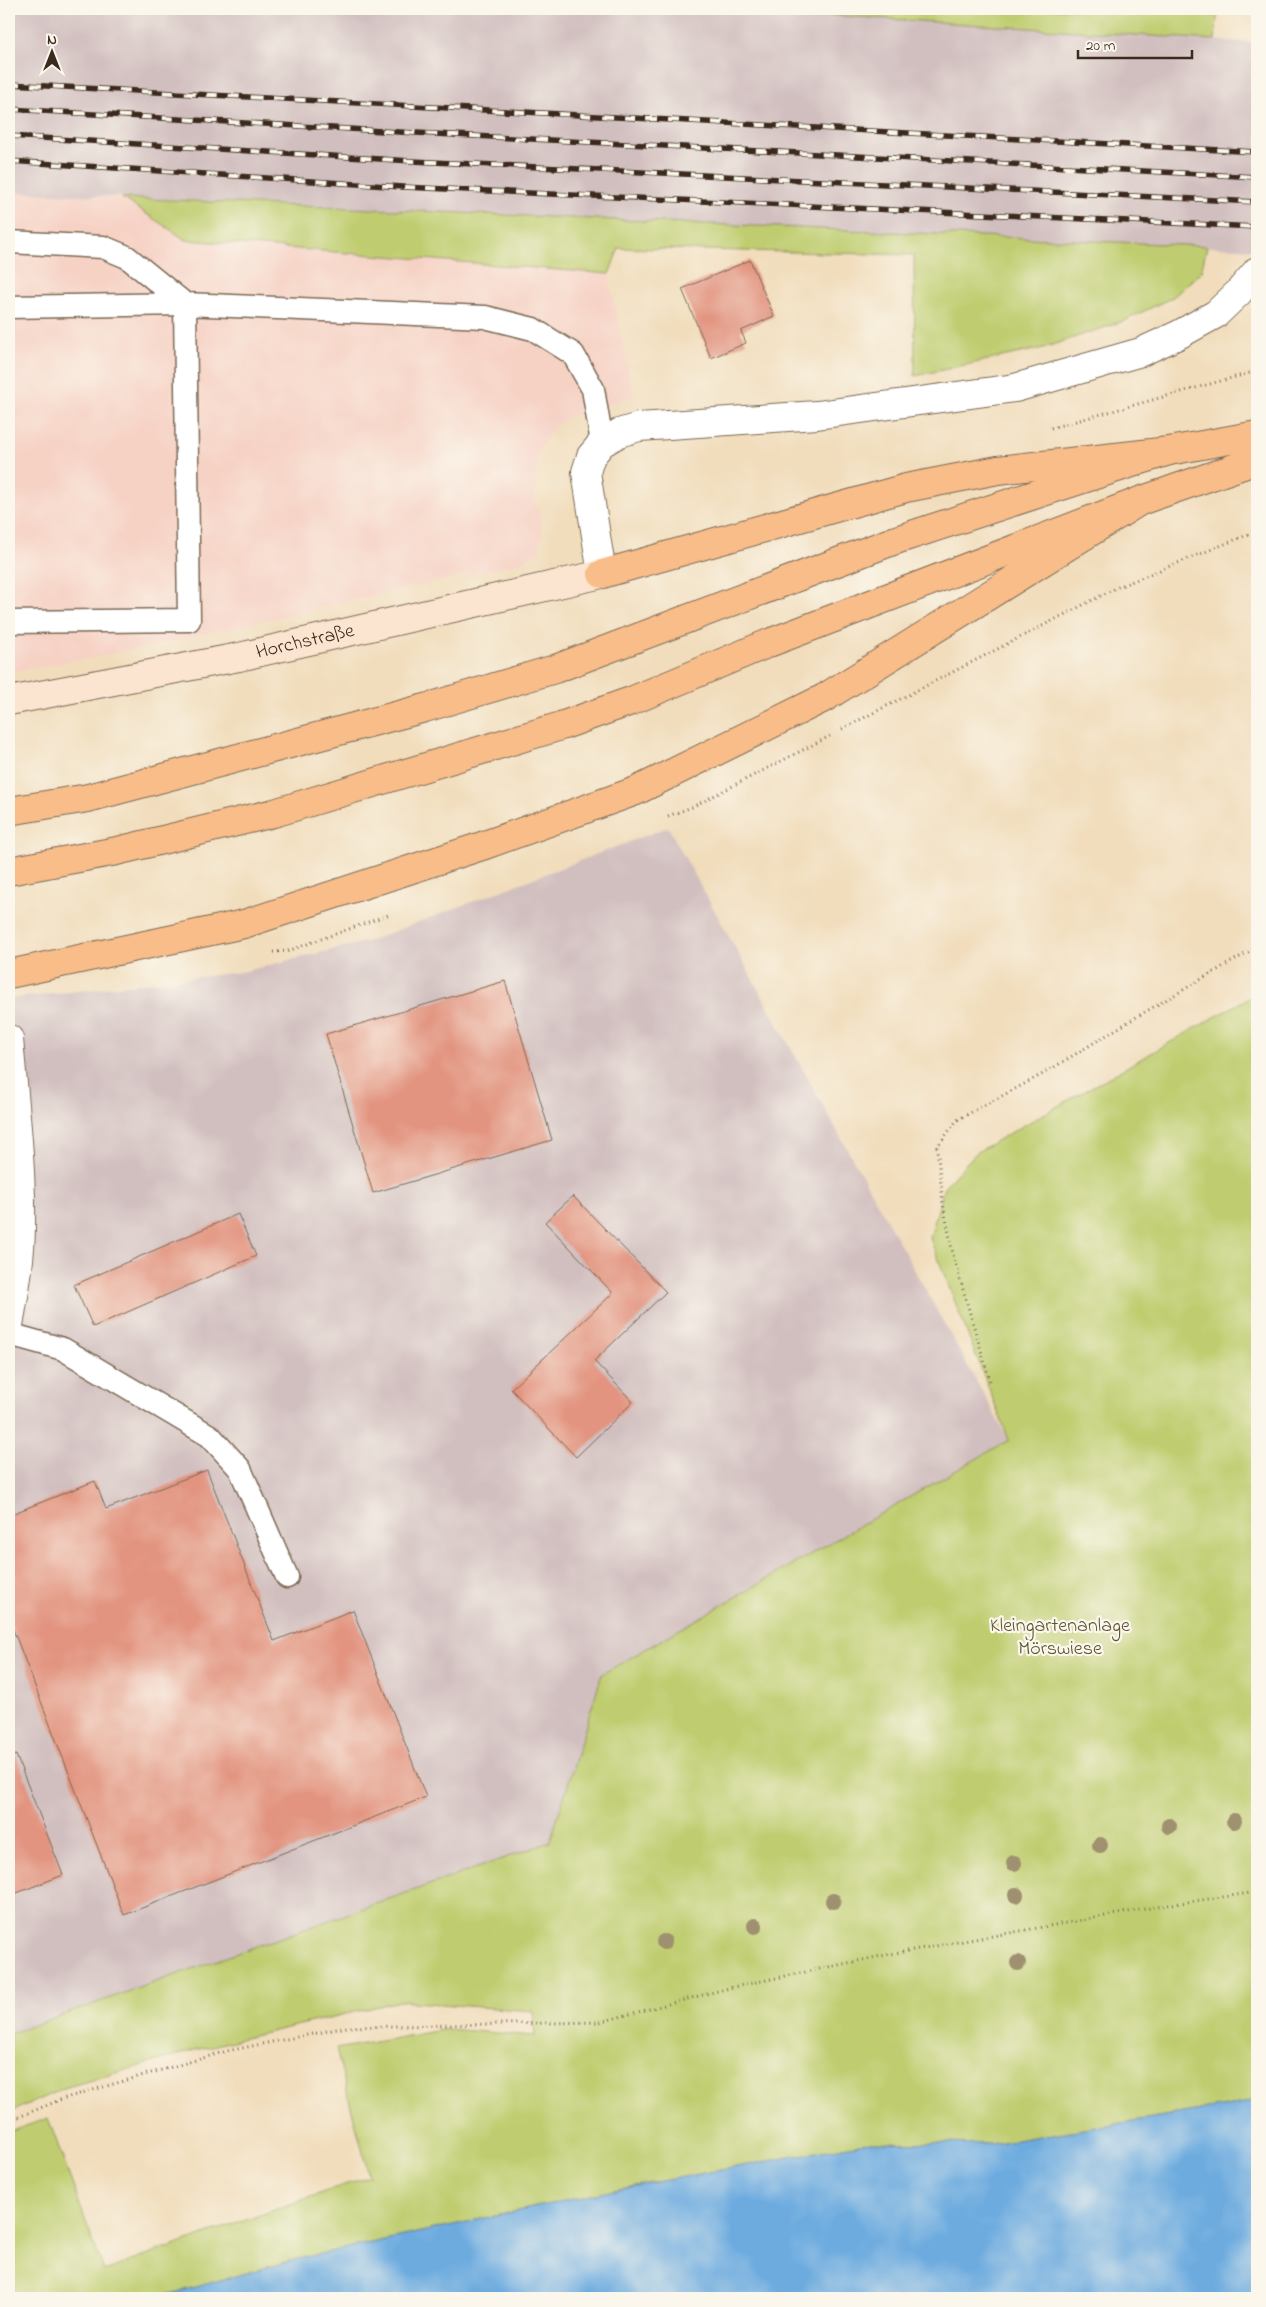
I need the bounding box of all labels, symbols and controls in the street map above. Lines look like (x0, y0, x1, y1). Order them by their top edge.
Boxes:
north arrow (28, 28, 78, 78)
scale bar (1078, 28, 1192, 60)
text: N (47, 30, 57, 51)
text: 20 m (1086, 35, 1116, 57)
street label: Horchstraße (253, 617, 357, 667)
park label: Kleingartenanlage Mörswiese (990, 1612, 1130, 1664)

